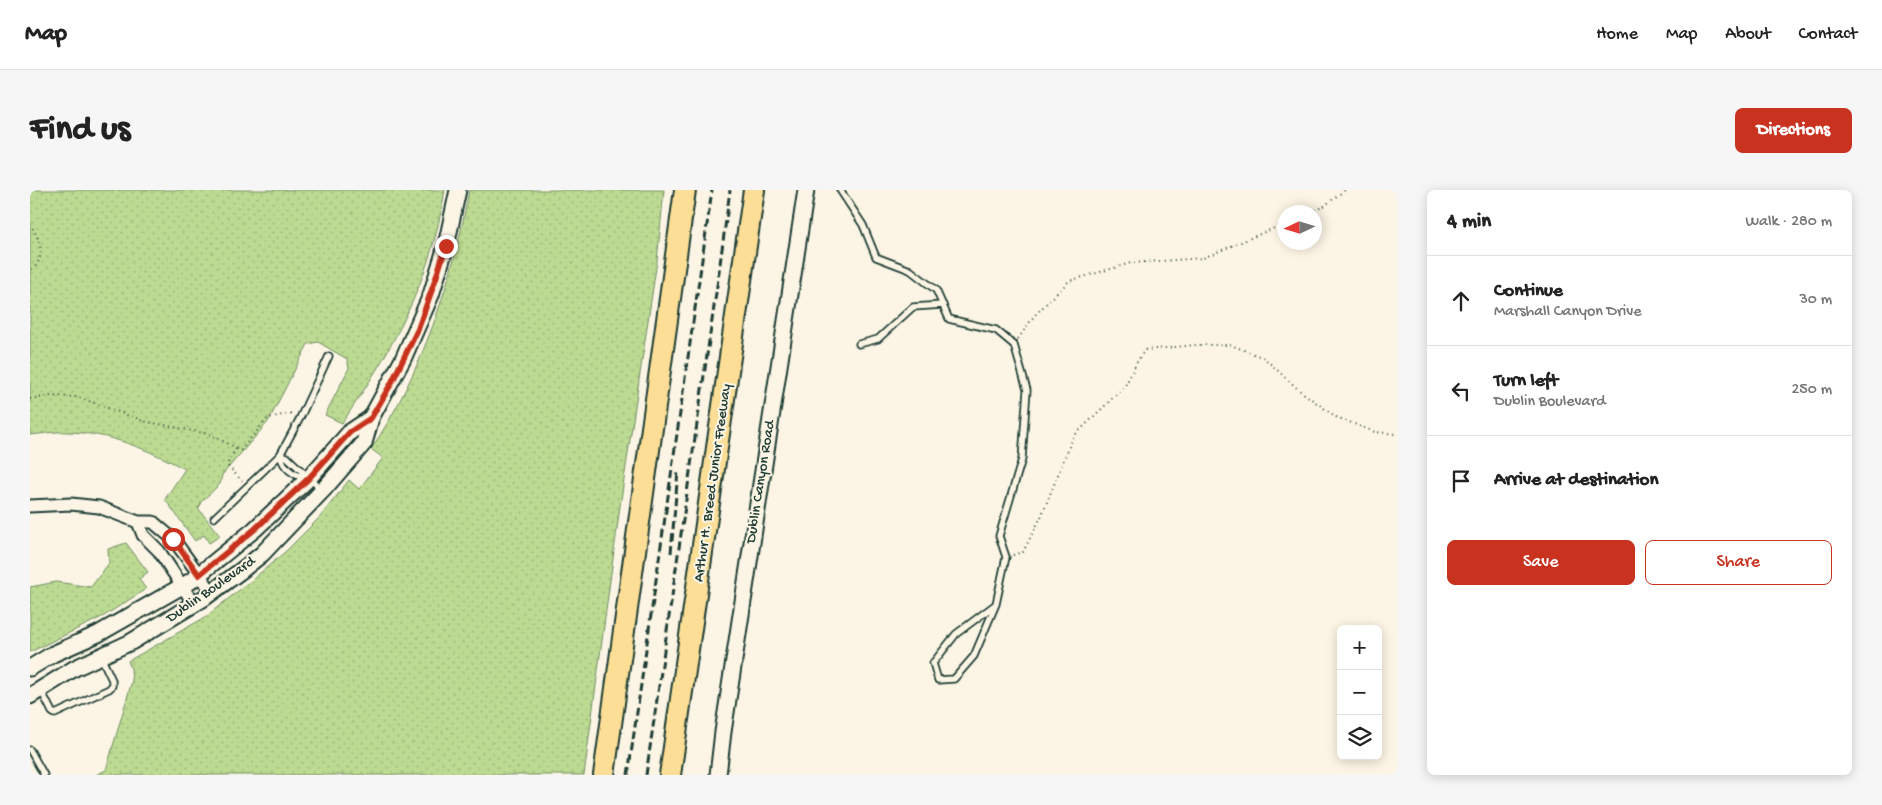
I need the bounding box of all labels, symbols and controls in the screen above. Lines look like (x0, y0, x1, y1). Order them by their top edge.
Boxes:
text: Map (25, 20, 67, 49)
text: Home (1596, 24, 1638, 45)
text: Map (1666, 24, 1697, 45)
text: About (1725, 24, 1771, 45)
text: Contact (1799, 24, 1857, 45)
button: Directions (1735, 108, 1852, 153)
text: Find us (30, 110, 130, 151)
north arrow (1277, 205, 1322, 250)
text: 4 min (1447, 210, 1491, 235)
text: Walk · 280 m (1745, 213, 1832, 232)
route end (435, 235, 458, 258)
text: Continue (1494, 280, 1563, 303)
icon: ahead (1447, 287, 1475, 315)
text: 30 m (1799, 291, 1832, 310)
text: Marshall Canyon Drive (1494, 303, 1641, 322)
text: Turn left (1494, 370, 1558, 393)
icon: left (1447, 377, 1475, 405)
text: 250 m (1792, 381, 1832, 400)
street label: Arthur H. Breed Junior Freeway (690, 382, 736, 583)
text: Dublin Boulevard (1494, 393, 1606, 412)
street label: Dublin Canyon Road (742, 418, 780, 546)
icon: arrive (1447, 467, 1475, 495)
text: Arrive at destination (1494, 469, 1658, 492)
route start (162, 528, 185, 551)
button: Save (1447, 540, 1635, 585)
button: Share (1645, 540, 1832, 585)
street label: Dublin Boulevard (162, 552, 260, 628)
map controls (1337, 625, 1382, 760)
button: + (1337, 625, 1382, 670)
button: − (1337, 670, 1382, 715)
button: layers (1337, 715, 1382, 760)

